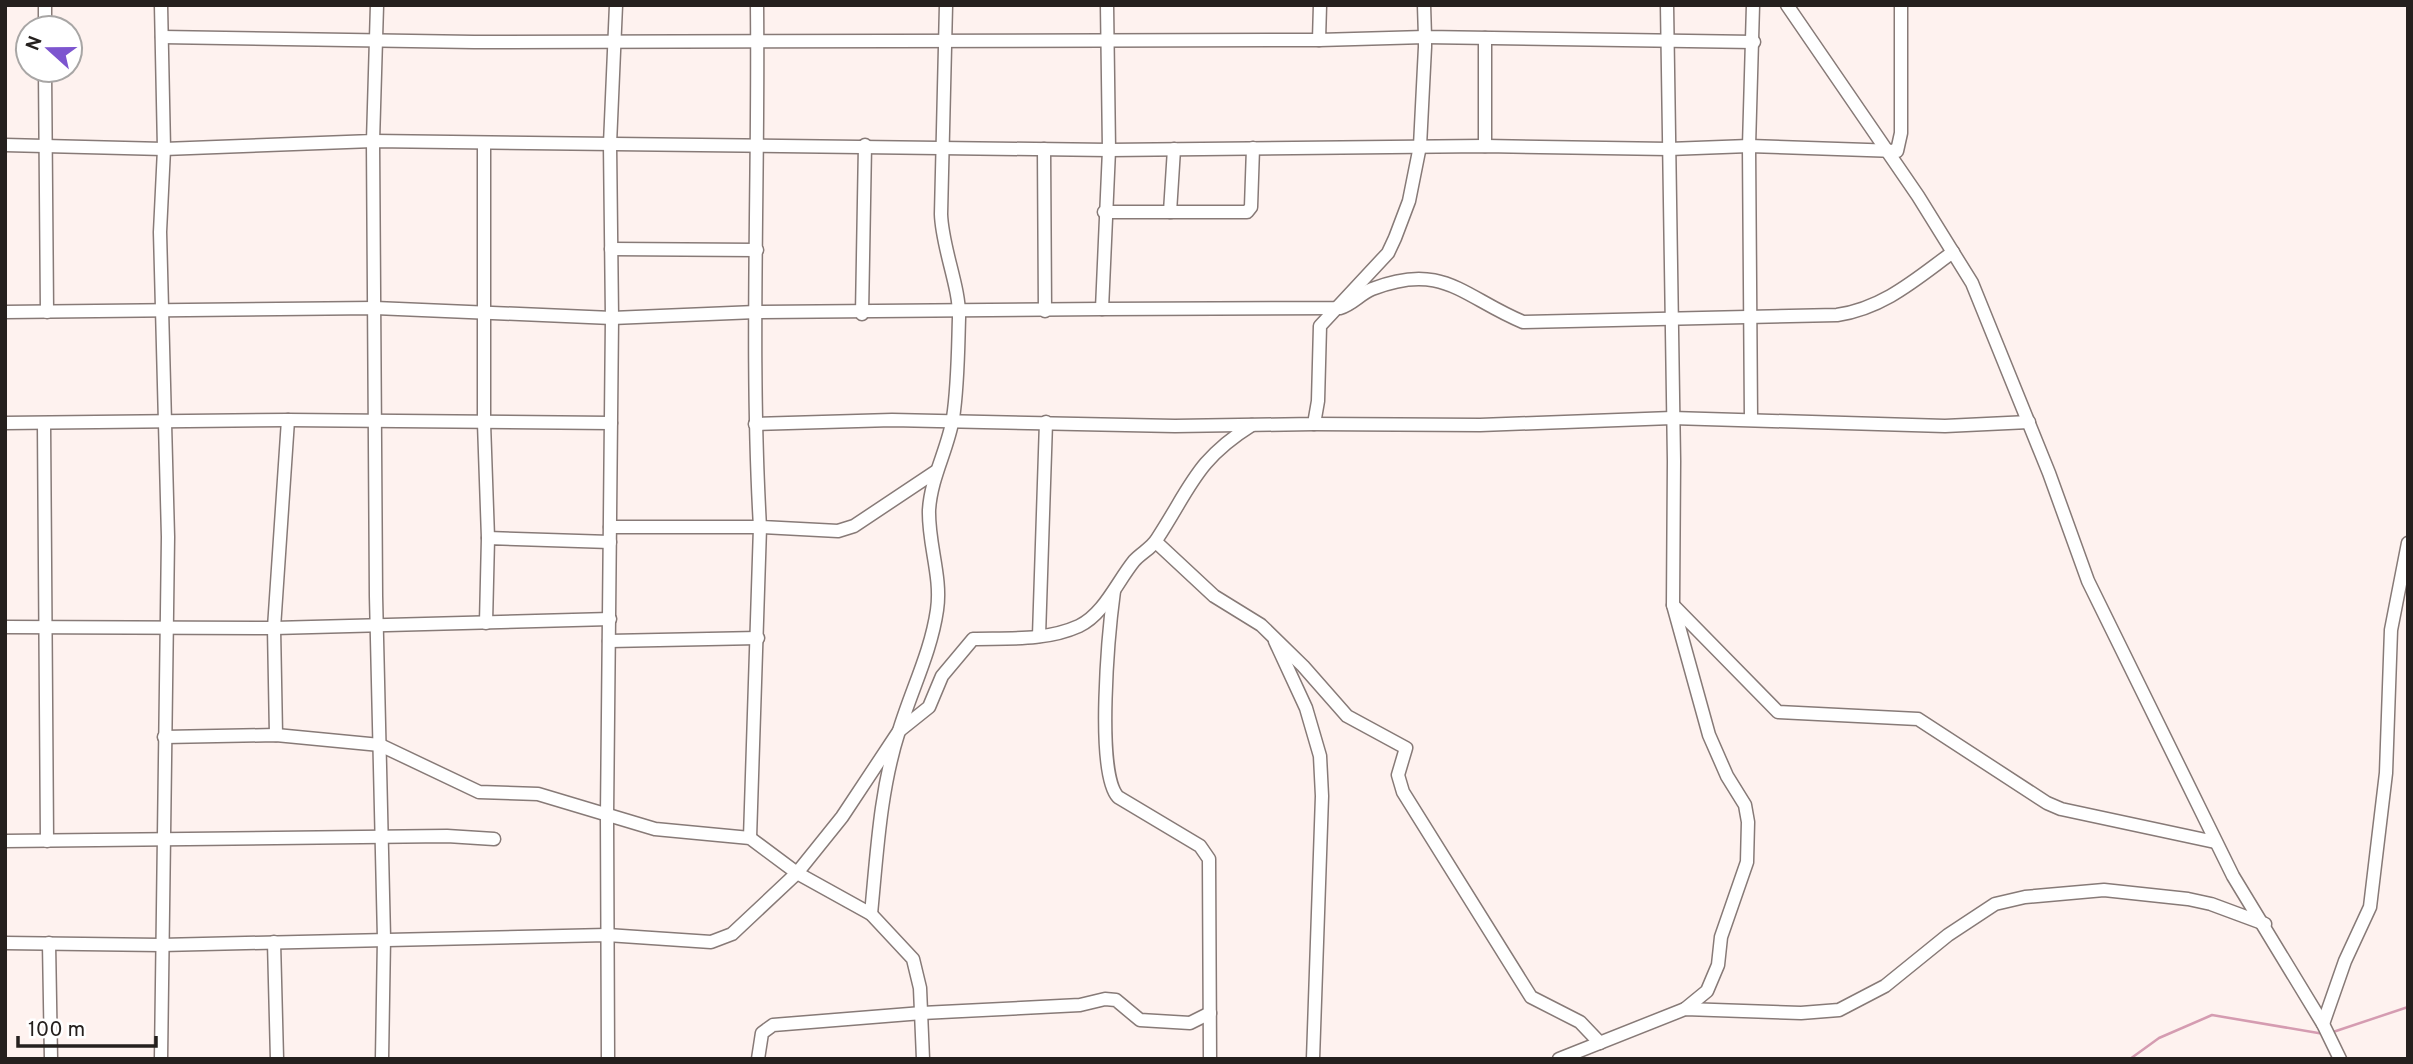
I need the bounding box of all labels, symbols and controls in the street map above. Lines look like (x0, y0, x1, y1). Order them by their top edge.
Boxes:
north arrow (14, 14, 84, 84)
text: N (21, 33, 49, 54)
scale bar (18, 1004, 156, 1048)
text: 100 m (28, 1017, 85, 1044)

